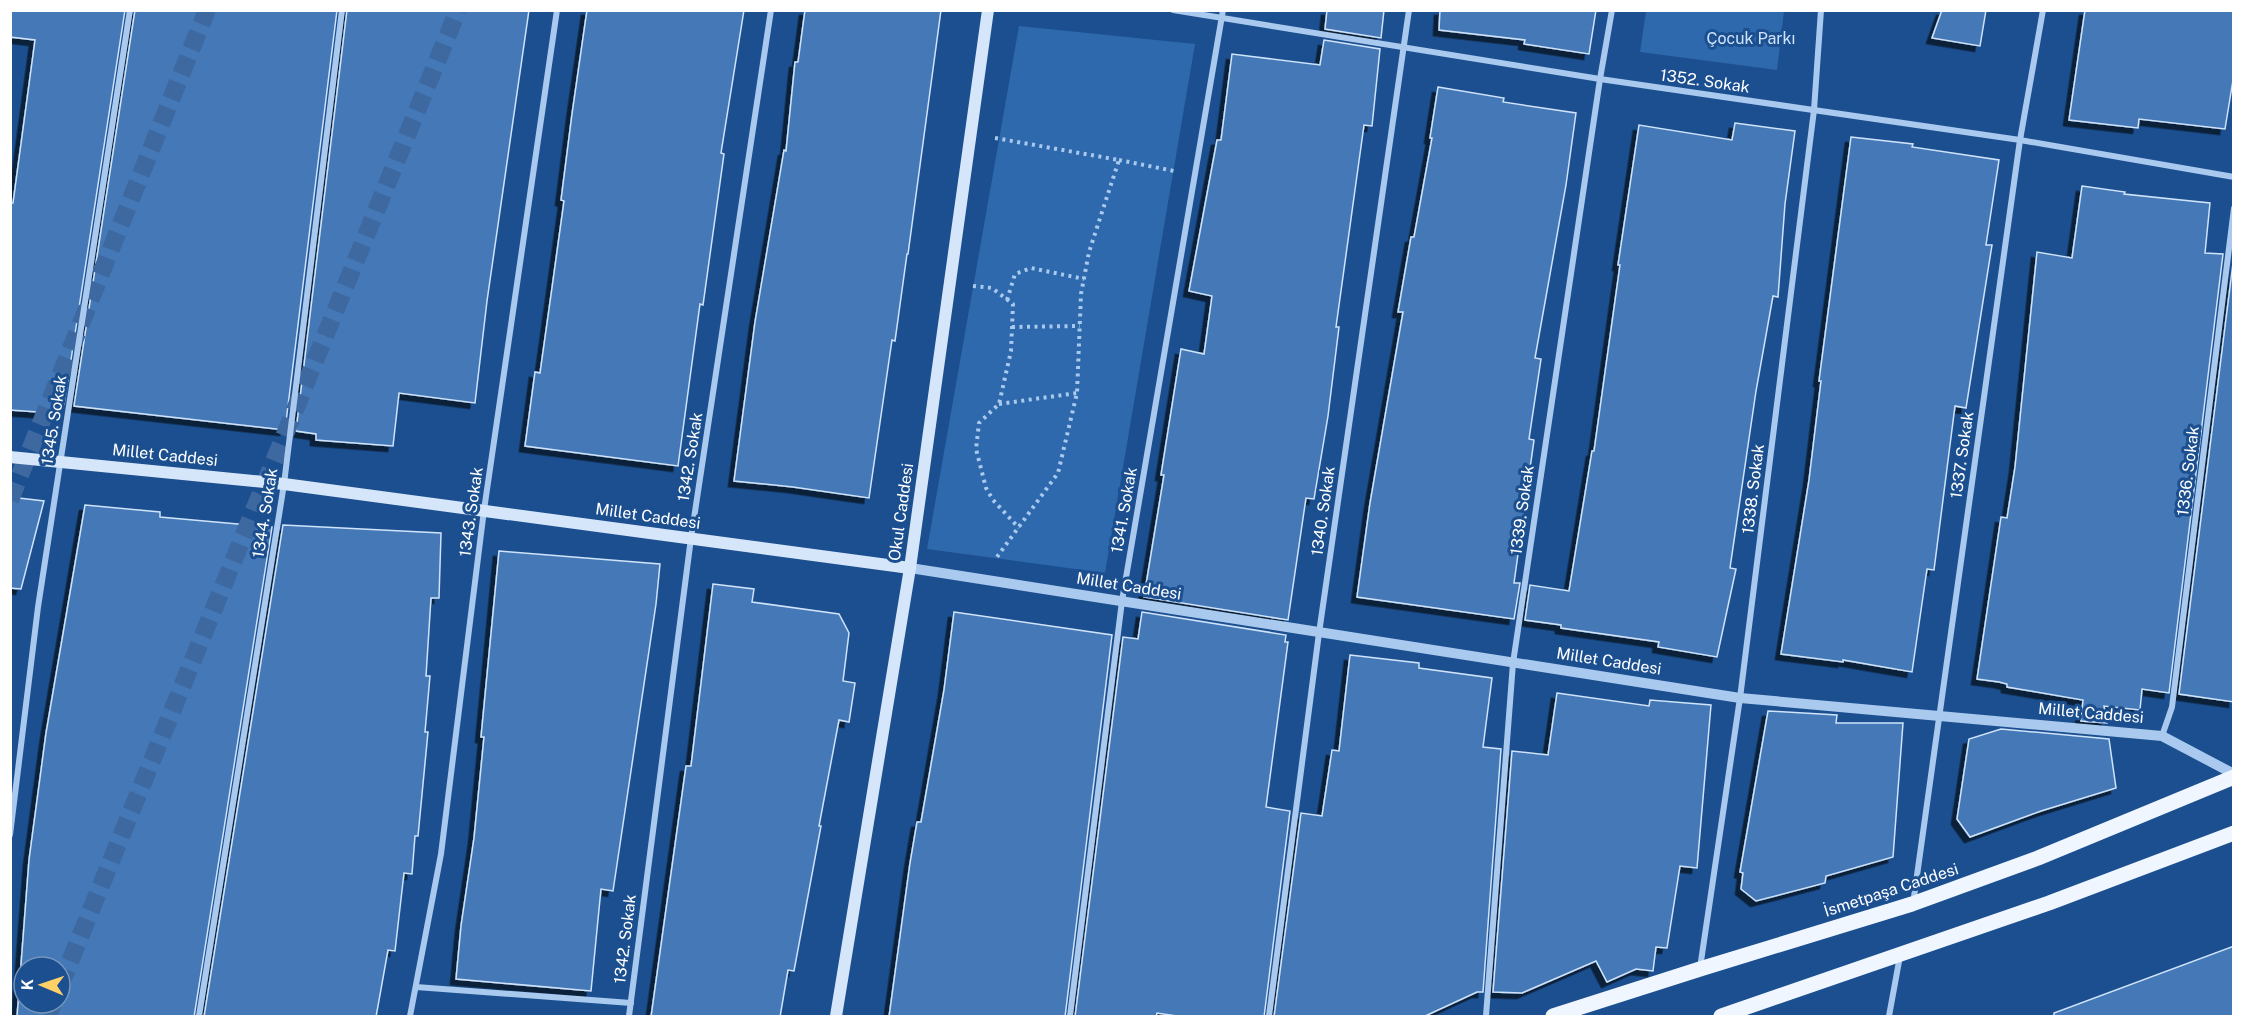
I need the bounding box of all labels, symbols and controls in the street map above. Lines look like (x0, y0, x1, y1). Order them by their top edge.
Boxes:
park label: Çocuk Parkı (1707, 29, 1795, 48)
street label: 1352. Sokak (1659, 65, 1751, 97)
street label: 1345. Sokak (38, 374, 70, 466)
street label: 1337. Sokak (1946, 410, 1978, 500)
street label: 1342. Sokak (674, 411, 706, 503)
street label: 1336. Sokak (2173, 425, 2203, 517)
street label: Millet Caddesi (111, 440, 219, 470)
street label: 1338. Sokak (1738, 443, 1768, 535)
street label: Okul Caddesi (885, 462, 917, 562)
street label: 1339. Sokak (1506, 464, 1538, 556)
street label: 1340. Sokak (1307, 465, 1339, 557)
street label: 1343. Sokak (455, 466, 487, 558)
street label: 1341. Sokak (1107, 466, 1141, 554)
street label: 1344. Sokak (249, 467, 281, 559)
street label: Millet Caddesi (594, 499, 702, 533)
street label: Millet Caddesi (1075, 568, 1183, 604)
street label: Millet Caddesi (1555, 643, 1663, 679)
street label: Millet Caddesi (2037, 699, 2145, 727)
street label: İsmetpaşa Caddesi (1821, 858, 1961, 921)
street label: 1342. Sokak (610, 893, 640, 985)
north arrow (12, 955, 72, 1015)
text: K (18, 978, 37, 991)

